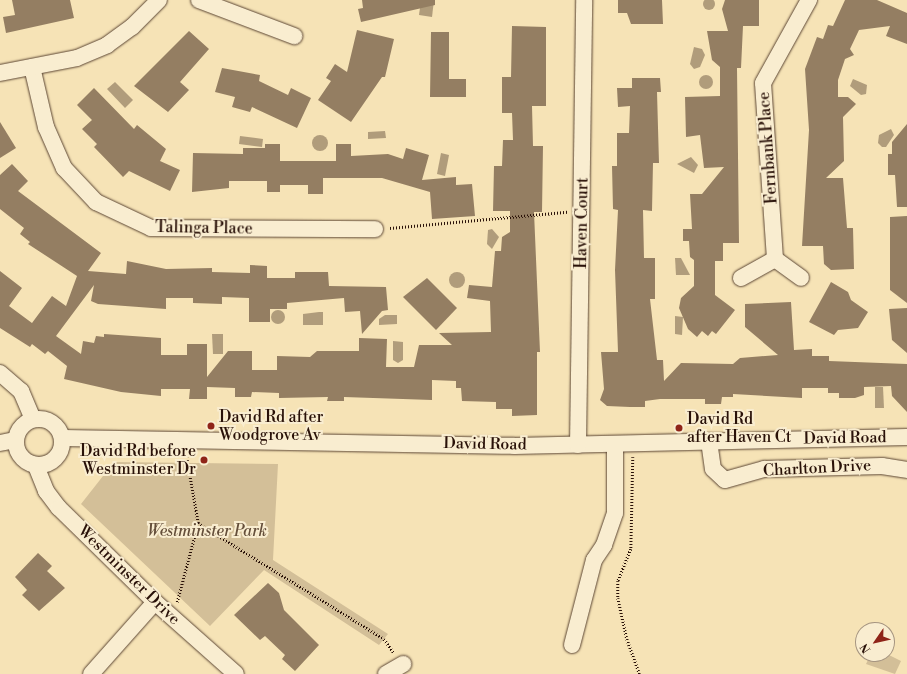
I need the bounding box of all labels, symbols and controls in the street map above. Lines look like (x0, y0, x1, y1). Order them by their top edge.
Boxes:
street label: Fernbank Place (754, 91, 782, 205)
street label: Haven Court (572, 177, 592, 269)
street label: Talinga Place (155, 218, 253, 238)
place label: David Rd after Woodgrove Av (219, 407, 323, 445)
place label: David Rd after Haven Ct (687, 409, 791, 447)
marker: David Rd after Woodgrove Av (206, 421, 216, 431)
marker: David Rd after Haven Ct (674, 423, 684, 433)
street label: David Road (803, 428, 887, 448)
street label: David Road (443, 434, 527, 454)
place label: David Rd before Westminster Dr (80, 441, 196, 479)
marker: David Rd before Westminster Dr (199, 455, 209, 465)
street label: Charlton Drive (763, 456, 871, 480)
street label: Westminster Drive (74, 521, 184, 629)
park label: Westminster Park (147, 521, 267, 541)
north arrow (855, 622, 895, 662)
text: N (858, 641, 874, 656)

